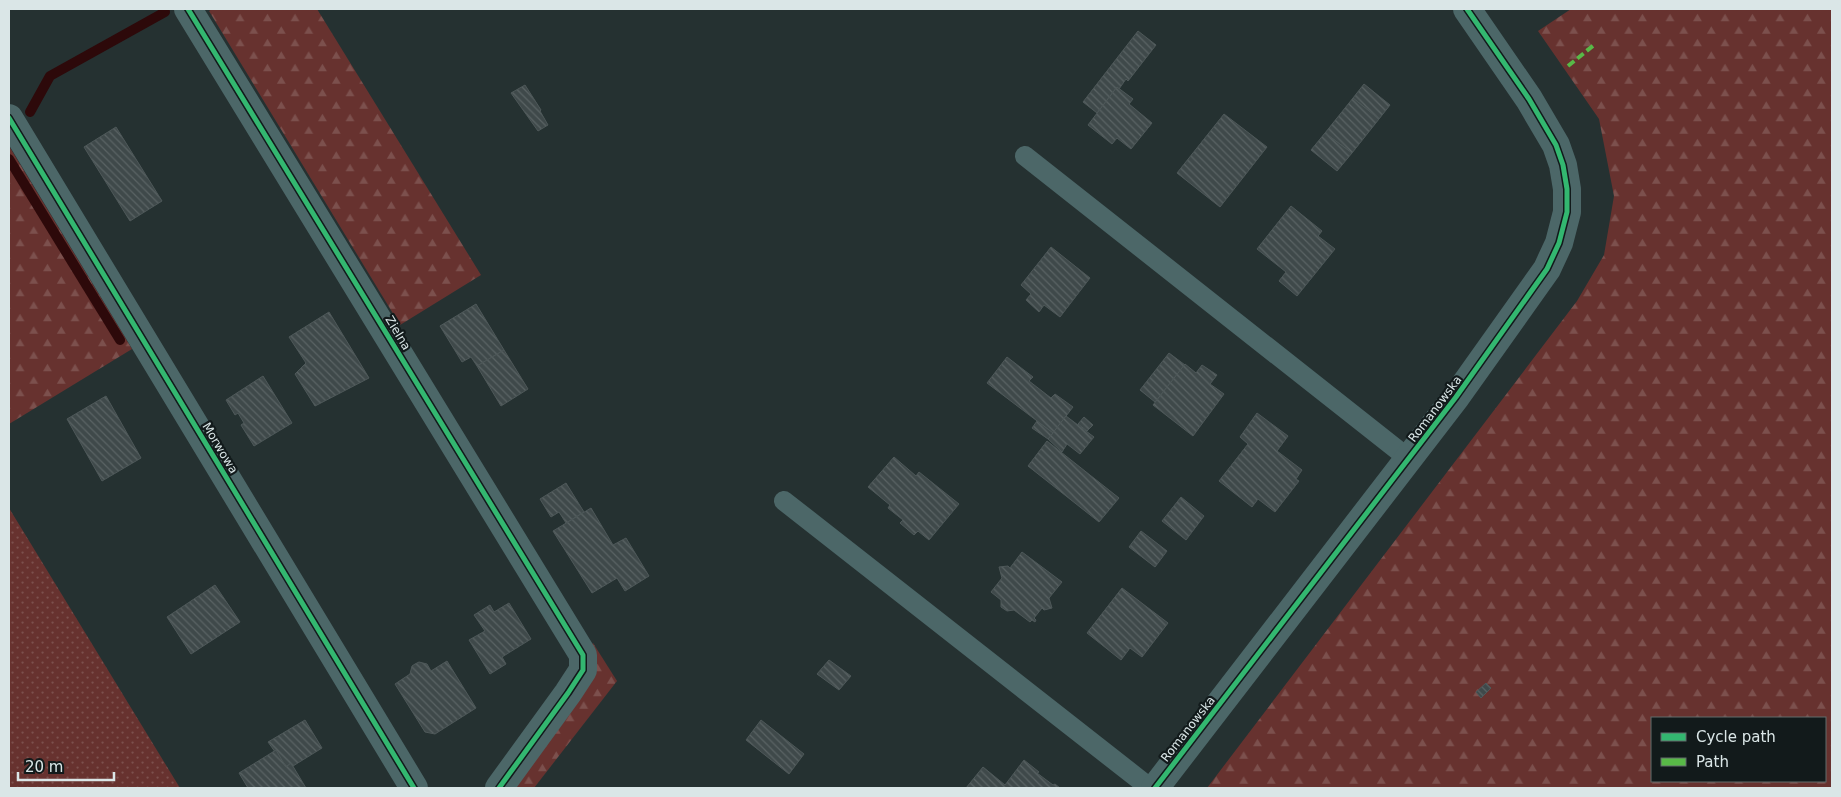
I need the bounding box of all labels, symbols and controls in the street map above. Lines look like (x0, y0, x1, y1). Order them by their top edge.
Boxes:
street label: Zielna (382, 313, 414, 353)
street label: Romanowska (1406, 373, 1464, 445)
street label: Morwowa (199, 420, 241, 476)
street label: Romanowska (1158, 693, 1218, 765)
legend (1651, 717, 1826, 782)
text: Cycle path (1696, 728, 1776, 746)
scale bar (18, 750, 114, 782)
text: Path (1696, 753, 1729, 771)
text: 20 m (25, 758, 63, 776)

